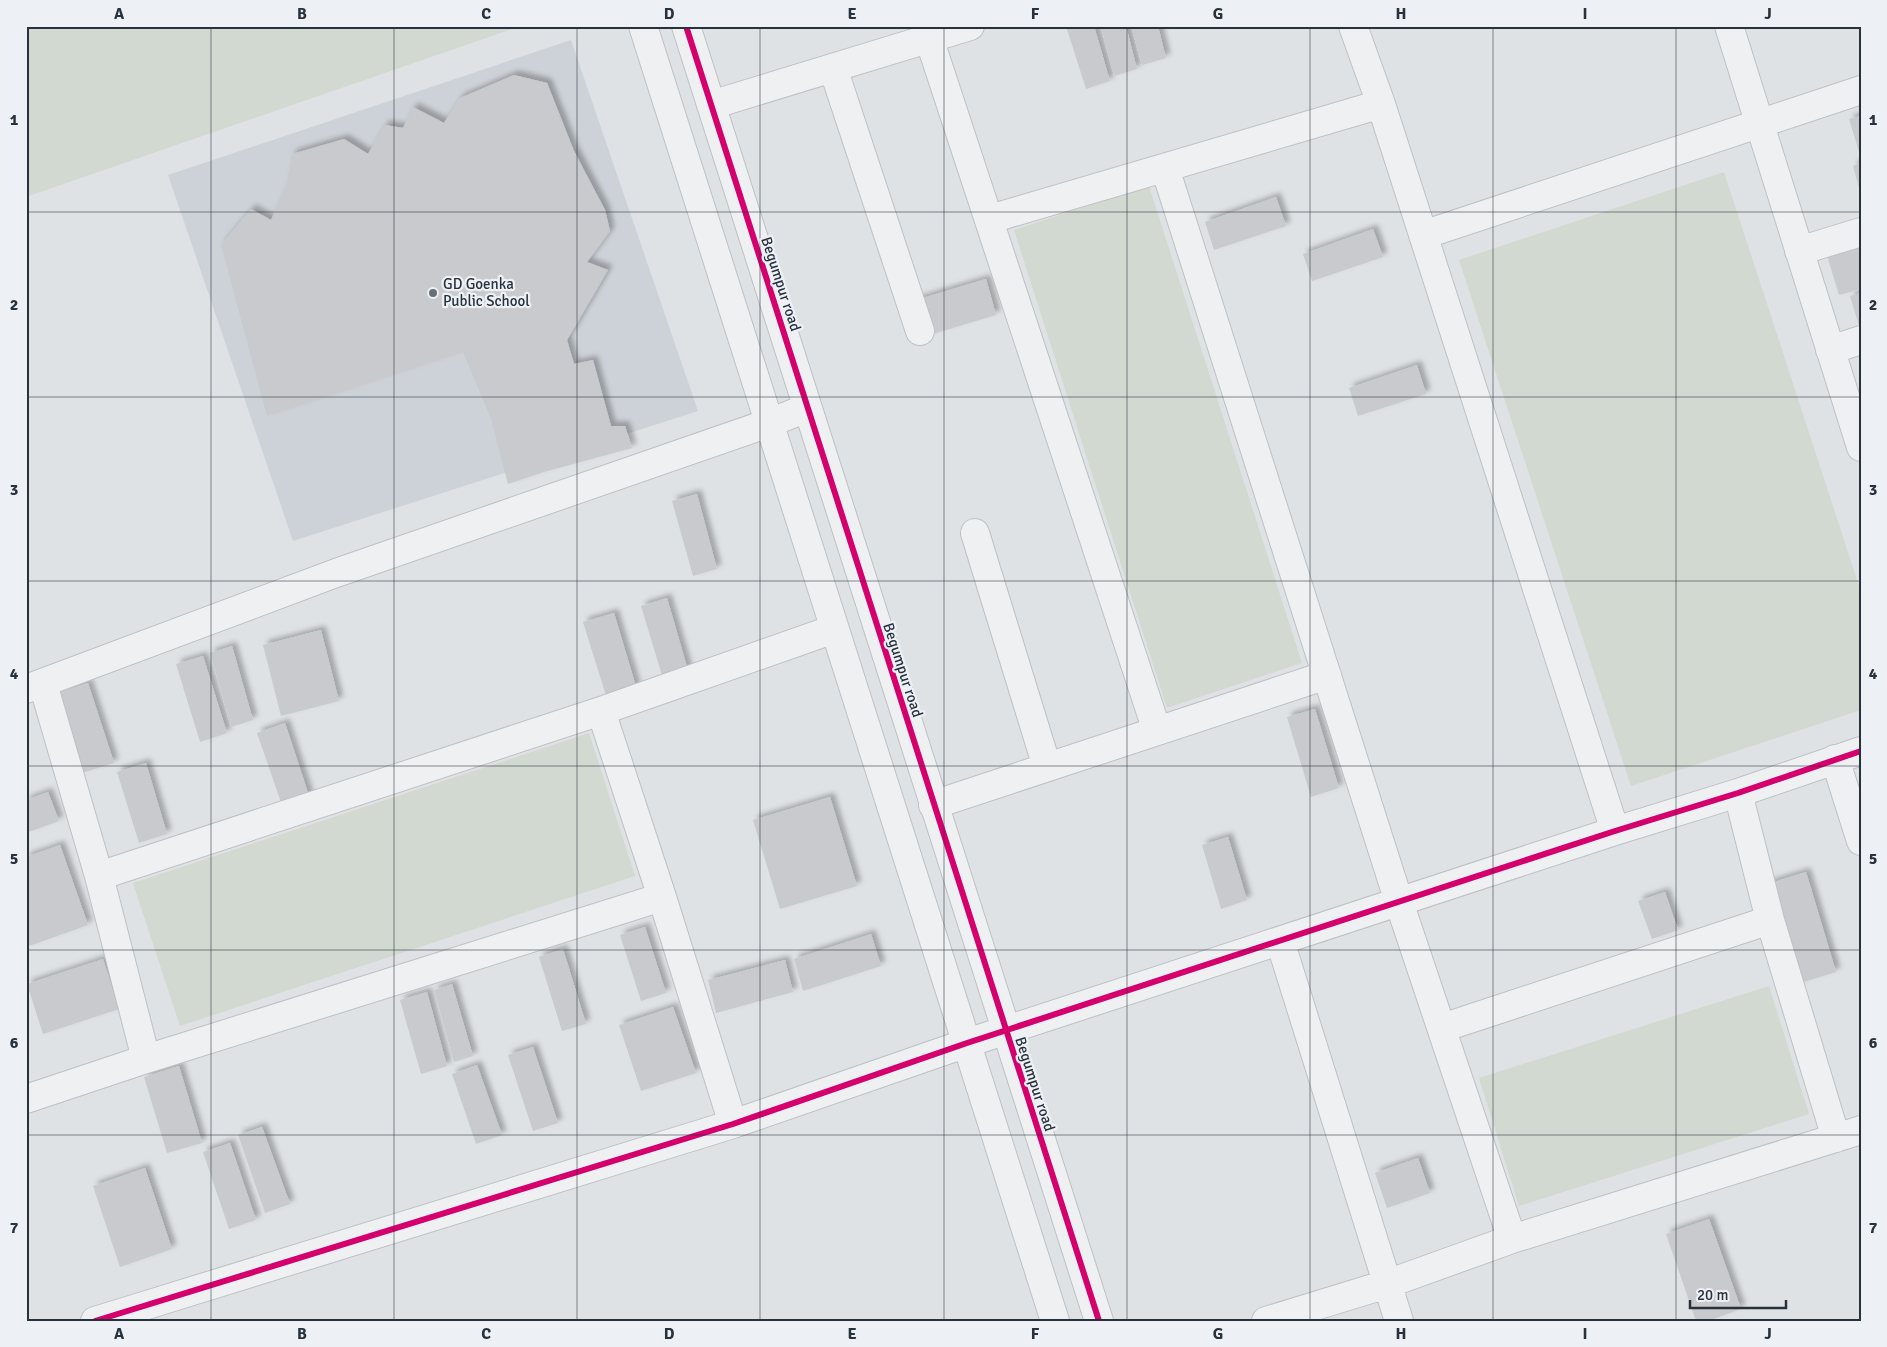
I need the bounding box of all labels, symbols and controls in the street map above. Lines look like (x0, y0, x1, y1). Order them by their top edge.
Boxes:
text: A (114, 4, 125, 24)
text: B (297, 4, 307, 24)
text: C (481, 4, 491, 24)
text: D (664, 4, 675, 24)
text: E (847, 4, 857, 24)
text: F (1031, 4, 1040, 24)
text: G (1213, 4, 1223, 24)
text: H (1396, 4, 1406, 24)
text: I (1582, 4, 1588, 24)
text: J (1764, 4, 1772, 24)
text: 1 (10, 110, 19, 130)
text: 1 (1869, 110, 1878, 130)
street label: Begumpur road (757, 235, 805, 334)
place label: GD Goenka Public School (443, 275, 530, 310)
marker: GD Goenka Public School (427, 287, 439, 299)
text: 2 (10, 295, 18, 315)
text: 2 (1869, 295, 1877, 315)
text: 3 (10, 480, 18, 500)
text: 3 (1869, 480, 1877, 500)
street label: Begumpur road (879, 621, 927, 720)
text: 4 (10, 664, 19, 684)
text: 4 (1869, 664, 1878, 684)
text: 5 (10, 849, 18, 869)
text: 5 (1869, 849, 1877, 869)
text: 6 (10, 1033, 19, 1053)
text: 6 (1869, 1033, 1878, 1053)
street label: Begumpur road (1011, 1035, 1059, 1134)
text: 7 (10, 1218, 19, 1238)
text: 7 (1869, 1218, 1878, 1238)
scale bar (1690, 1277, 1786, 1309)
text: 20 m (1697, 1286, 1728, 1304)
text: A (114, 1324, 125, 1344)
text: B (297, 1324, 307, 1344)
text: C (481, 1324, 491, 1344)
text: D (664, 1324, 675, 1344)
text: E (847, 1324, 857, 1344)
text: F (1031, 1324, 1040, 1344)
text: G (1213, 1324, 1223, 1344)
text: H (1396, 1324, 1406, 1344)
text: I (1582, 1324, 1588, 1344)
text: J (1764, 1324, 1772, 1344)

